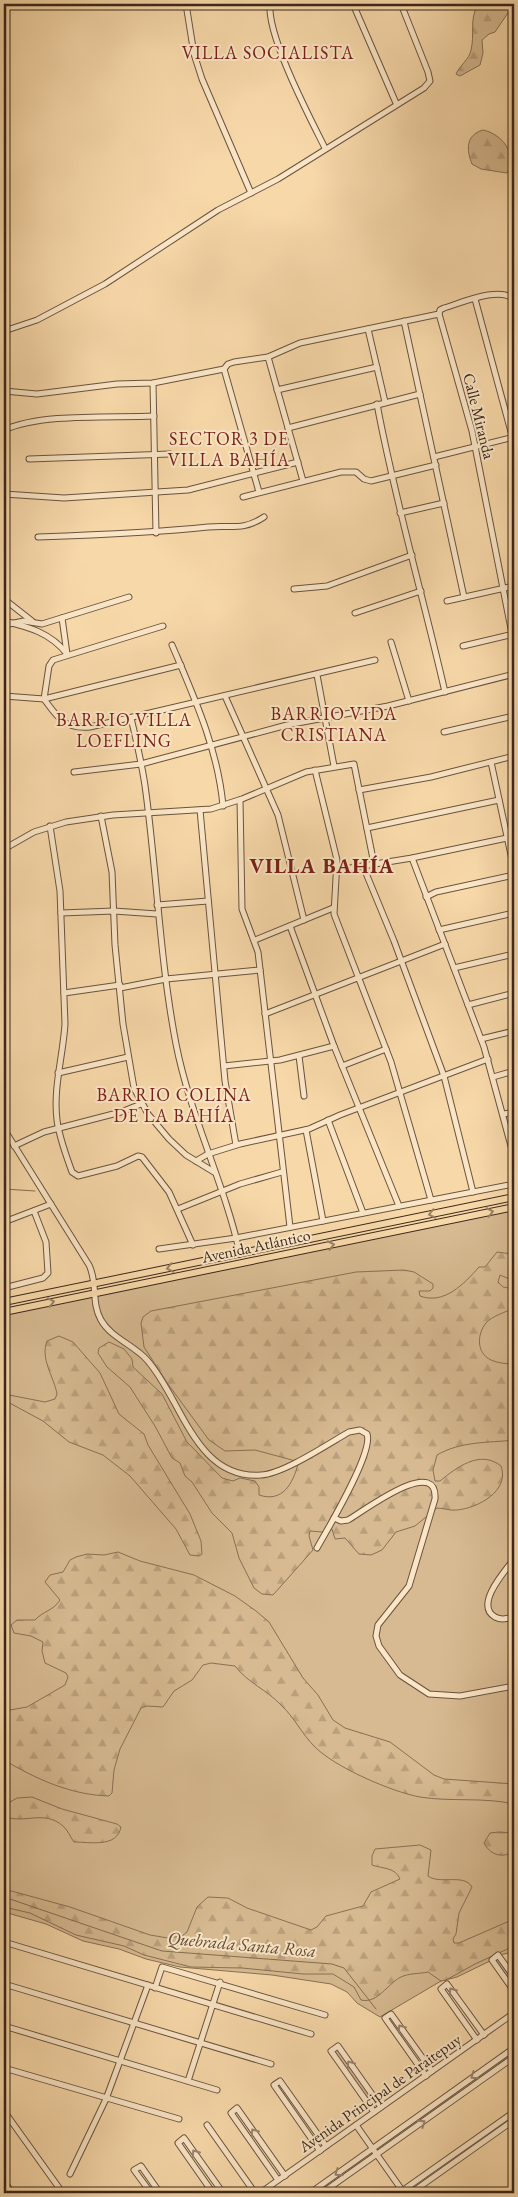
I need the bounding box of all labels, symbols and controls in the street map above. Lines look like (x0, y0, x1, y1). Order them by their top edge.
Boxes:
district label: VILLA SOCIALISTA (182, 41, 354, 64)
street label: Calle Miranda (458, 371, 500, 462)
district label: SECTOR 3 DE VILLA BAHÍA (168, 427, 290, 471)
district label: BARRIO VIDA CRISTIANA (271, 702, 397, 746)
district label: BARRIO VILLA LOEFLING (56, 708, 192, 752)
district label: VILLA BAHÍA (249, 852, 395, 879)
district label: BARRIO COLINA DE LA BAHÍA (96, 1083, 252, 1127)
one-way arrow (485, 1207, 494, 1218)
one-way arrow (428, 1208, 437, 1219)
street label: Avenida Atlántico (199, 1224, 312, 1268)
one-way arrow (326, 1240, 335, 1251)
one-way arrow (166, 1262, 175, 1273)
one-way arrow (47, 1297, 56, 1308)
water label: Quebrada Santa Rosa (167, 1926, 317, 1963)
one-way arrow (449, 1987, 458, 1997)
one-way arrow (398, 2024, 407, 2034)
street label: Avenida Principal de Paraitepuy (294, 2028, 466, 2158)
one-way arrow (347, 2060, 356, 2070)
one-way arrow (471, 2070, 480, 2080)
one-way arrow (416, 2120, 425, 2128)
one-way arrow (251, 2129, 260, 2138)
one-way arrow (192, 2150, 201, 2159)
one-way arrow (334, 2167, 344, 2176)

